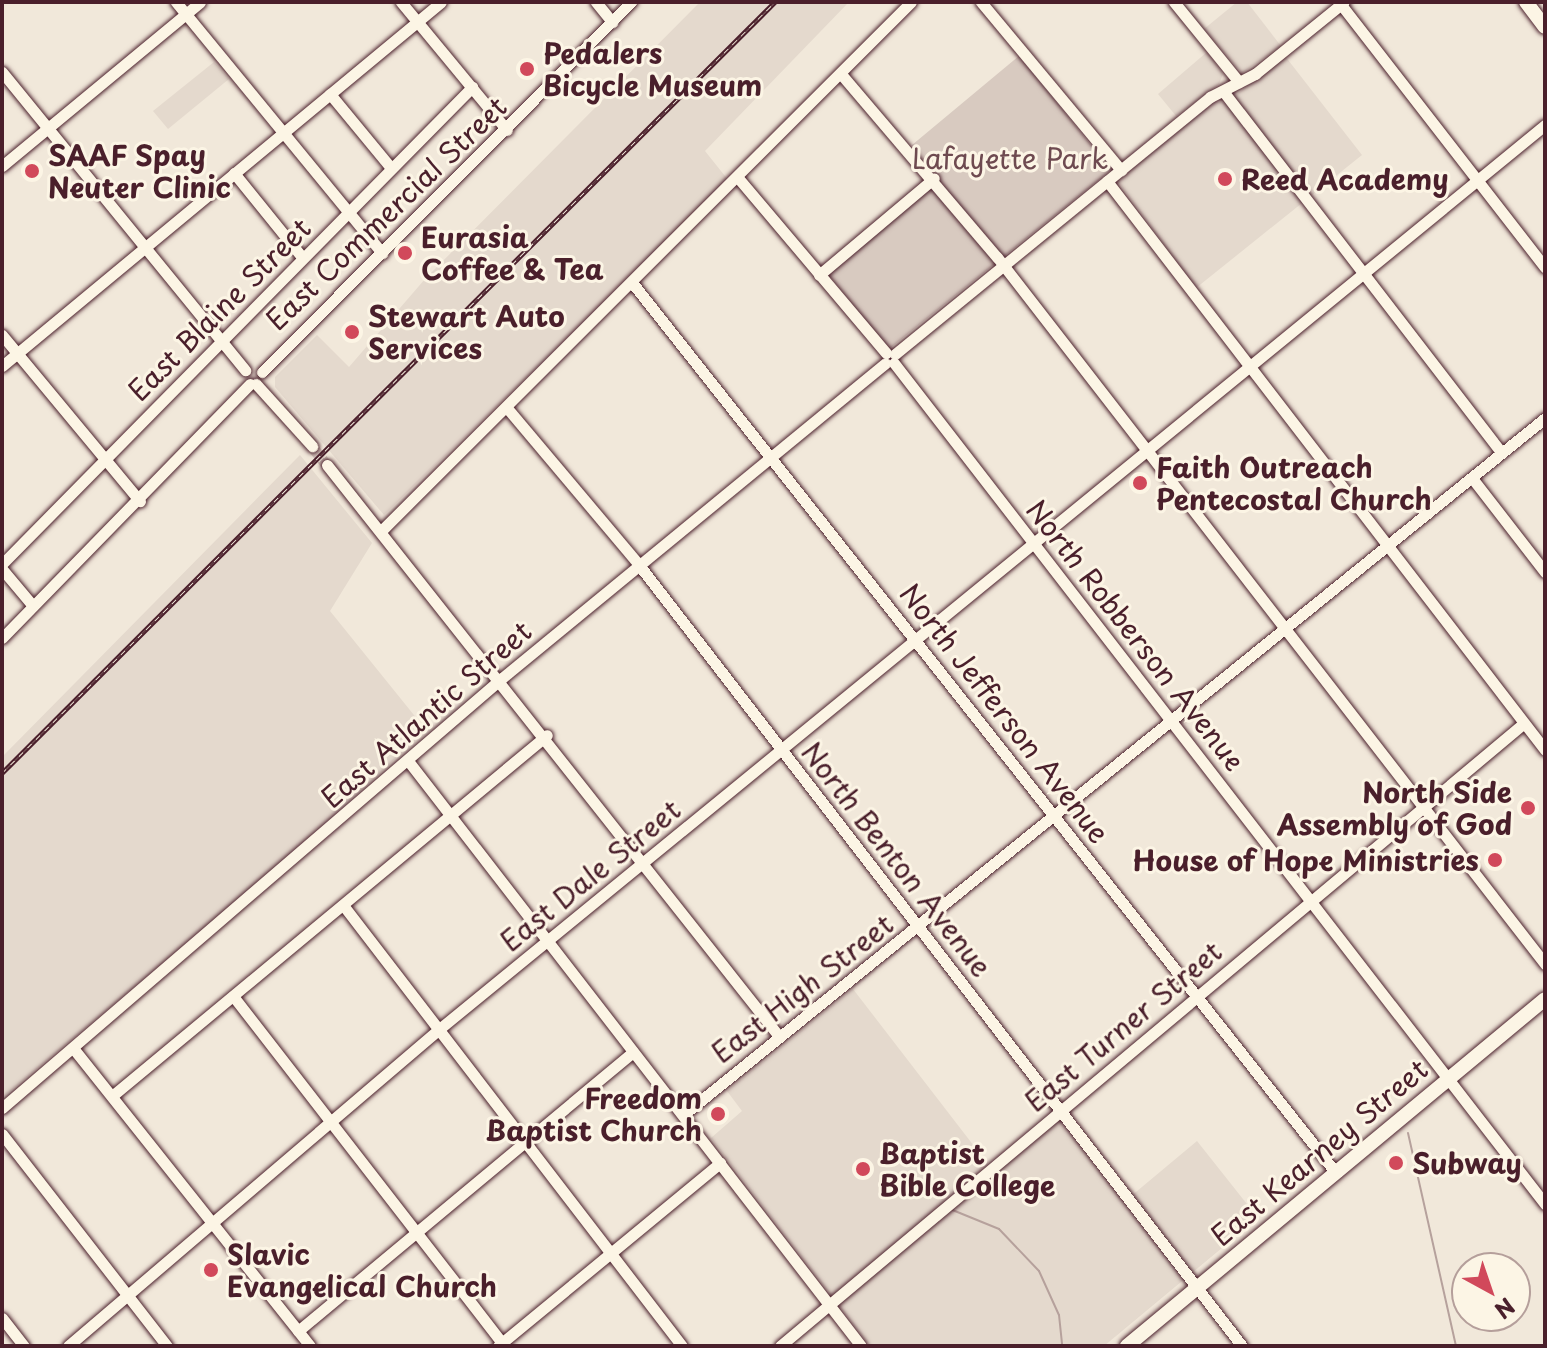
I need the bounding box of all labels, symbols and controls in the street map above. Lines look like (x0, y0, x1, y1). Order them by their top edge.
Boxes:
place label: Pedalers Bicycle Museum (543, 36, 764, 102)
marker: Pedalers Bicycle Museum (518, 60, 536, 78)
street label: East Commercial Street (258, 89, 514, 337)
place label: SAAF Spay Neuter Clinic (48, 138, 232, 204)
park label: Lafayette Park (912, 141, 1108, 175)
marker: SAAF Spay Neuter Clinic (23, 162, 41, 180)
place label: Reed Academy (1241, 162, 1449, 196)
marker: Reed Academy (1216, 170, 1234, 188)
street label: East Blaine Street (121, 211, 317, 407)
place label: Eurasia Coffee & Tea (421, 220, 606, 286)
marker: Eurasia Coffee & Tea (396, 244, 414, 262)
place label: Stewart Auto Services (368, 299, 564, 365)
marker: Stewart Auto Services (343, 323, 361, 341)
place label: Faith Outreach Pentecostal Church (1156, 450, 1432, 516)
marker: Faith Outreach Pentecostal Church (1131, 474, 1149, 492)
street label: North Robberson Avenue (1021, 494, 1251, 776)
street label: North Jefferson Avenue (894, 577, 1116, 849)
street label: East Atlantic Street (314, 614, 538, 814)
street label: North Benton Avenue (796, 736, 998, 982)
place label: North Side Assembly of God (1276, 775, 1512, 841)
street label: East Dale Street (492, 791, 688, 959)
marker: North Side Assembly of God (1519, 799, 1537, 817)
place label: House of Hope Ministries (1130, 843, 1479, 877)
marker: House of Hope Ministries (1486, 851, 1504, 869)
street label: East High Street (704, 906, 900, 1070)
street label: East Turner Street (1017, 933, 1229, 1119)
street label: East Kearney Street (1204, 1052, 1434, 1252)
place label: Freedom Baptist Church (485, 1081, 702, 1147)
marker: Freedom Baptist Church (709, 1105, 727, 1123)
place label: Baptist Bible College (879, 1136, 1057, 1202)
place label: Subway (1412, 1146, 1522, 1180)
marker: Subway (1387, 1154, 1405, 1172)
marker: Baptist Bible College (854, 1160, 872, 1178)
place label: Slavic Evangelical Church (227, 1237, 497, 1303)
north arrow (1451, 1252, 1531, 1332)
marker: Slavic Evangelical Church (202, 1261, 220, 1279)
text: N (1488, 1291, 1523, 1327)

